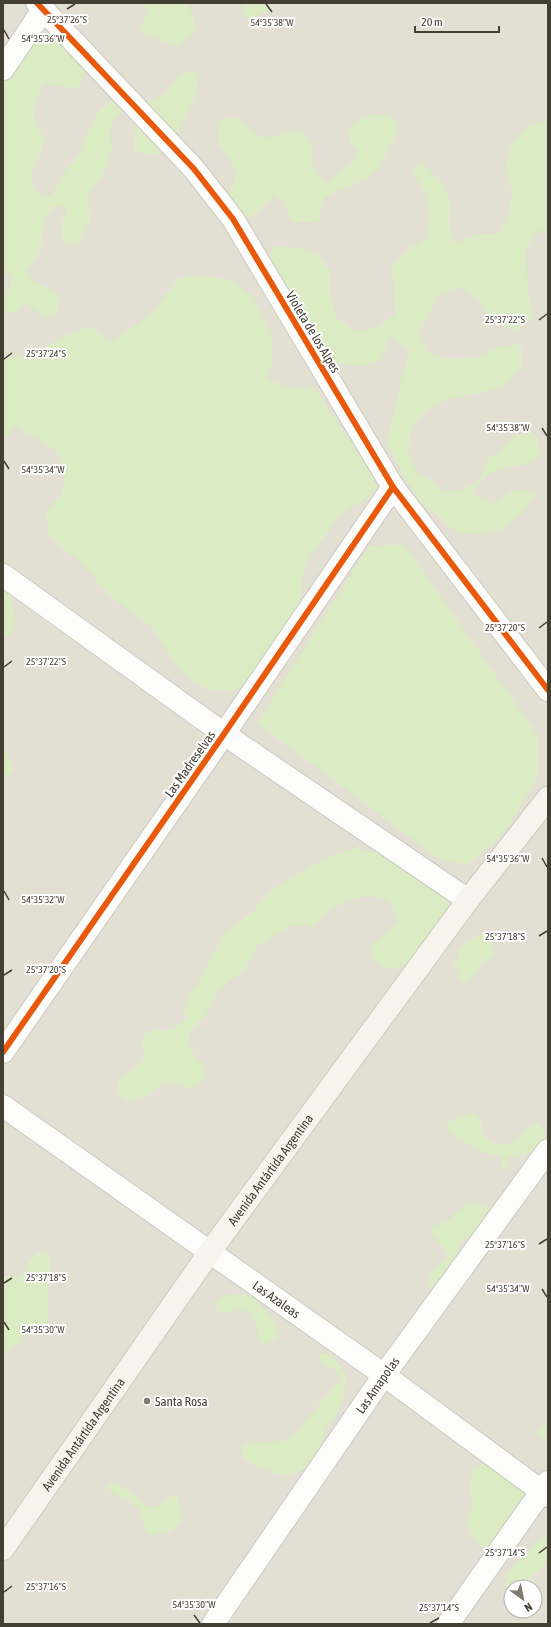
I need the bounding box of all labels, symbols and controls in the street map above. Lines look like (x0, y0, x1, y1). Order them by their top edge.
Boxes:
scale bar (415, 8, 499, 34)
text: 25°37'26"S (47, 14, 87, 25)
text: 20 m (421, 15, 443, 29)
text: 54°35'38"W (250, 17, 294, 28)
text: 54°35'36"W (21, 33, 65, 44)
street label: Violeta de los Alpes (283, 289, 343, 376)
text: 25°37'22"S (485, 314, 525, 325)
text: 25°37'24"S (26, 348, 66, 359)
text: 54°35'38"W (486, 422, 530, 433)
text: 54°35'34"W (21, 464, 65, 475)
text: 25°37'20"S (485, 622, 525, 633)
text: 25°37'22"S (26, 656, 66, 667)
street label: Las Madreselvas (162, 728, 219, 800)
text: 54°35'36"W (486, 853, 530, 864)
text: 54°35'32"W (21, 894, 65, 905)
text: 25°37'18"S (485, 931, 525, 942)
text: 25°37'20"S (26, 964, 66, 975)
street label: Avenida Antártida Argentina (224, 1111, 316, 1228)
text: 25°37'16"S (485, 1239, 525, 1250)
text: 25°37'18"S (26, 1272, 66, 1283)
street label: Las Azaleas (250, 1277, 304, 1321)
text: 54°35'34"W (486, 1283, 530, 1294)
text: 54°35'30"W (21, 1324, 65, 1335)
street label: Las Amapolas (352, 1353, 403, 1416)
street label: Avenida Antártida Argentina (38, 1375, 127, 1493)
place label: Santa Rosa (155, 1394, 208, 1409)
marker: Santa Rosa (142, 1396, 152, 1406)
text: 25°37'14"S (485, 1547, 525, 1558)
north arrow (503, 1579, 543, 1619)
text: 25°37'16"S (26, 1581, 66, 1592)
text: 54°35'30"W (172, 1599, 216, 1610)
text: N (522, 1601, 534, 1614)
text: 25°37'14"S (419, 1602, 459, 1613)

